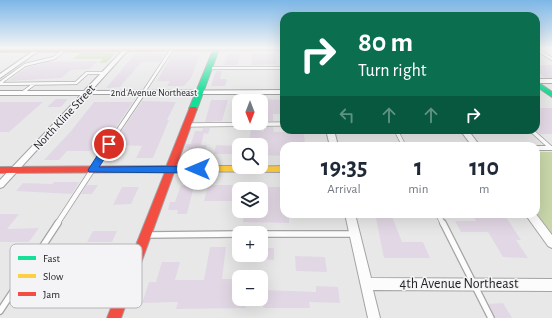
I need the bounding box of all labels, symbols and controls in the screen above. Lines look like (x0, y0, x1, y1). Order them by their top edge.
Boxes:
icon: right (292, 28, 344, 80)
text: 80 m (358, 29, 413, 57)
text: Turn right (358, 62, 427, 80)
street label: North Kline Street (31, 82, 97, 152)
street label: 2nd Avenue Northeast (111, 88, 198, 98)
north arrow (232, 94, 268, 130)
map controls (232, 94, 268, 306)
icon: left (336, 104, 358, 126)
icon: ahead (378, 104, 400, 126)
icon: ahead (420, 104, 442, 126)
icon: right (462, 104, 484, 126)
pin (92, 127, 126, 161)
icon: arrive (98, 133, 120, 155)
button: search (232, 138, 268, 174)
position arrow (177, 148, 219, 190)
text: 19:35 (321, 156, 367, 180)
text: 1 (414, 156, 423, 180)
text: 110 (469, 156, 499, 180)
button: layers (232, 182, 268, 218)
text: Arrival (327, 183, 361, 196)
text: min (408, 183, 428, 196)
text: m (479, 183, 489, 196)
button: + (232, 226, 268, 262)
legend (10, 244, 142, 308)
text: Fast (43, 253, 61, 264)
button: − (232, 270, 268, 306)
text: Slow (43, 271, 64, 282)
street label: 4th Avenue Northeast (400, 277, 519, 291)
text: Jam (43, 289, 60, 300)

